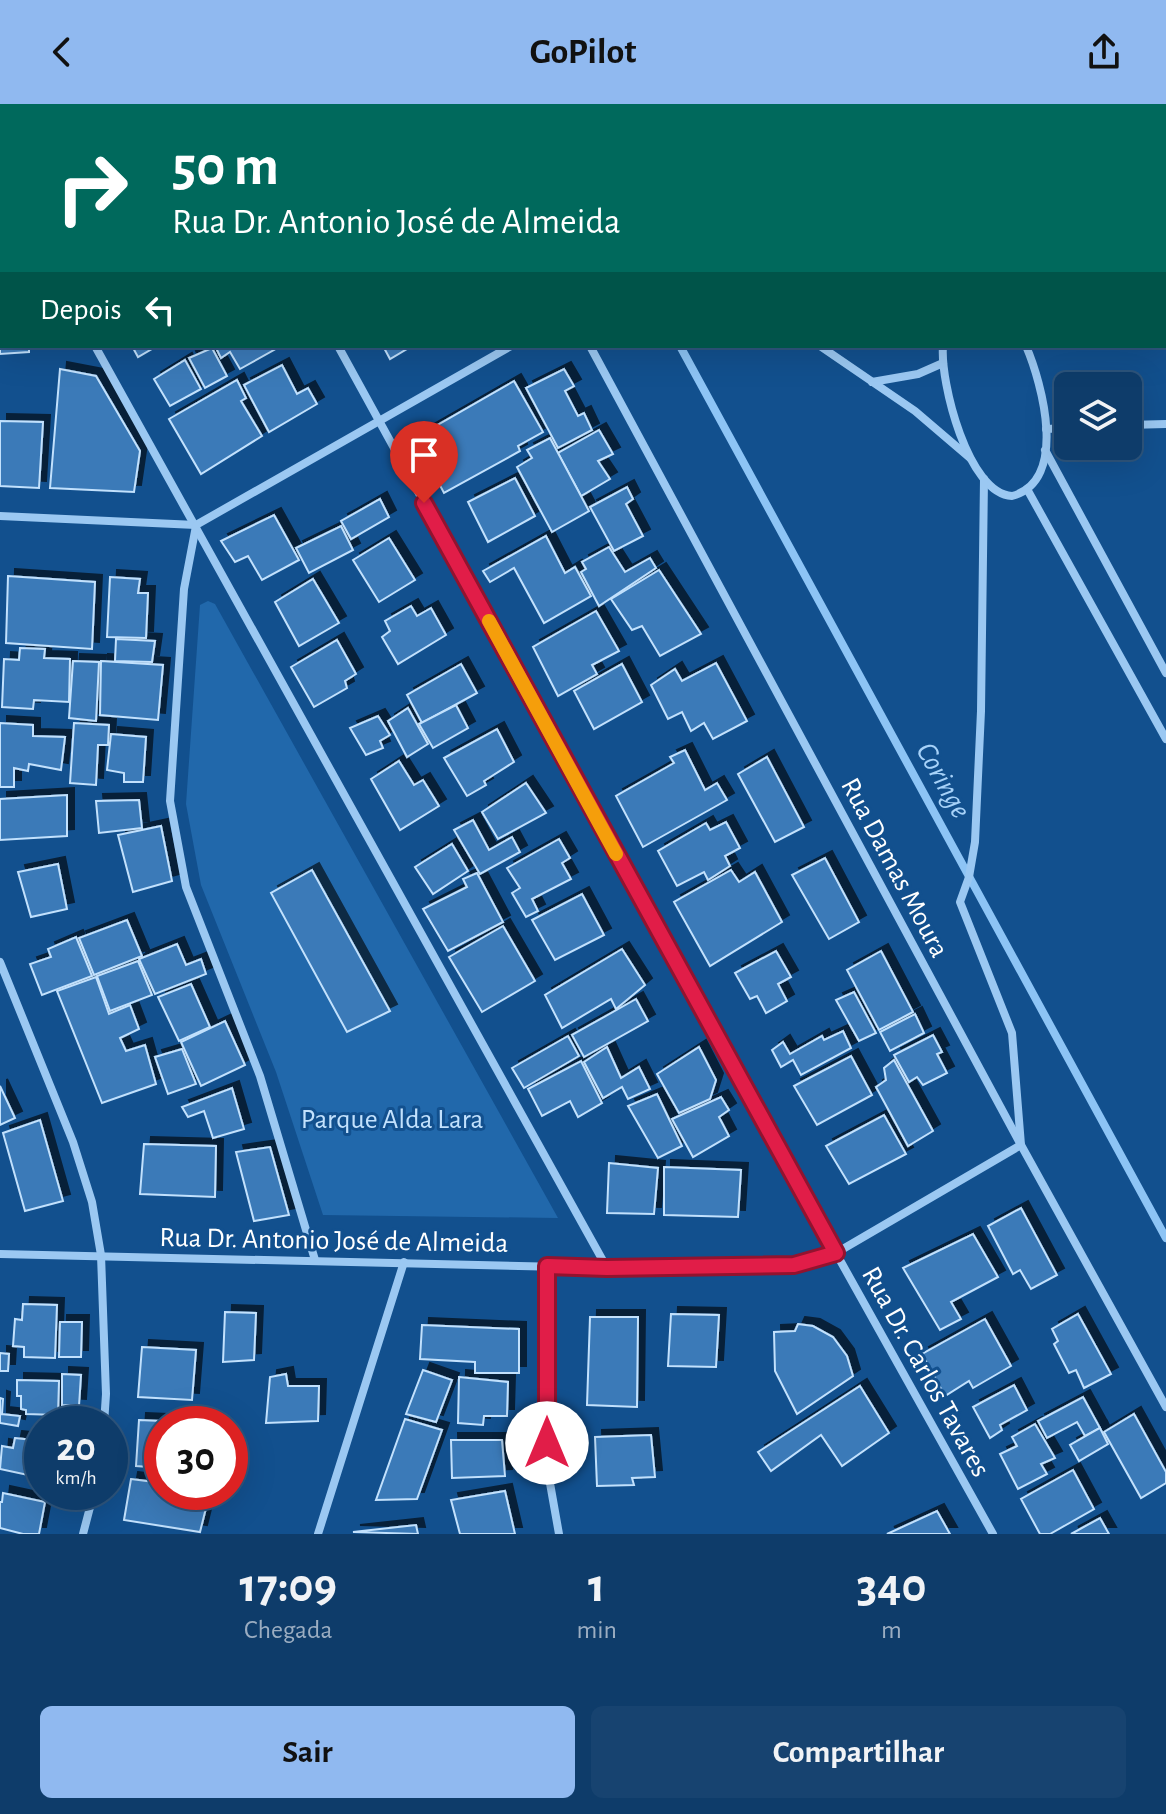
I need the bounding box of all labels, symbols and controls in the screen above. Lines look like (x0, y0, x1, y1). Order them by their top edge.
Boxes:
icon: back (40, 30, 84, 74)
icon: share (1082, 30, 1126, 74)
text: GoPilot (530, 34, 636, 70)
icon: right (40, 136, 144, 240)
text: 50 m (172, 139, 279, 195)
text: Rua Dr. Antonio José de Almeida (172, 204, 621, 240)
icon: left (138, 288, 182, 332)
text: Depois (40, 295, 122, 325)
map controls (1054, 372, 1142, 460)
button: layers (1054, 372, 1142, 460)
pin (390, 421, 458, 503)
icon: arrive (402, 433, 446, 477)
water label: Coringe (910, 738, 976, 823)
street label: Rua Damas Moura (835, 774, 953, 962)
park label: Parque Alda Lara (301, 1106, 483, 1134)
street label: Rua Dr. Antonio José de Almeida (159, 1224, 509, 1258)
street label: Rua Dr. Carlos Tavares (856, 1262, 995, 1482)
position arrow (505, 1401, 589, 1485)
speed limit sign: 30 (144, 1406, 248, 1510)
text: 20 (56, 1428, 96, 1468)
text: km/h (55, 1468, 97, 1488)
text: 17:09 (240, 1563, 337, 1611)
text: 1 (588, 1563, 605, 1611)
text: 340 (857, 1563, 926, 1611)
text: Chegada (244, 1617, 332, 1643)
text: min (576, 1617, 617, 1643)
text: m (881, 1617, 902, 1643)
button: Sair (40, 1706, 575, 1798)
button: Compartilhar (591, 1706, 1126, 1798)

